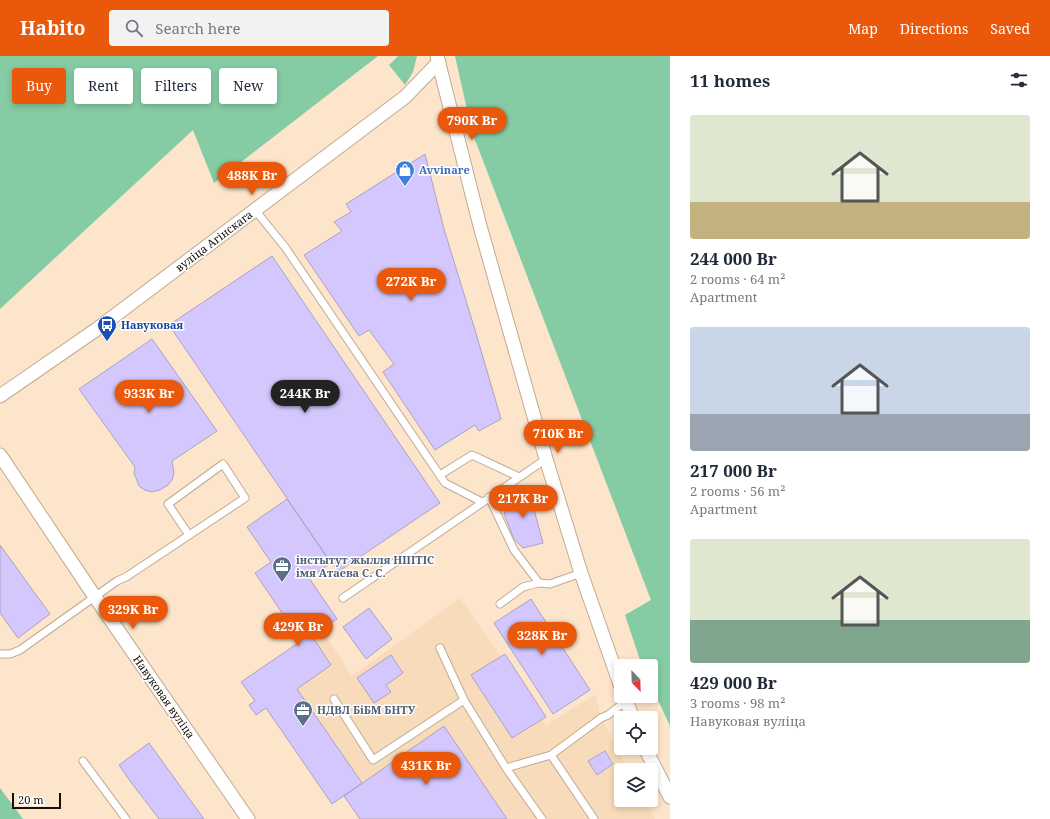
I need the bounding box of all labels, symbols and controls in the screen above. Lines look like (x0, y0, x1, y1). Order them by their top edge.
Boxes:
search box (109, 10, 389, 46)
text: Habito (20, 15, 85, 41)
icon: search (123, 17, 145, 39)
text: Search here (155, 18, 240, 38)
text: Map (848, 19, 878, 38)
text: Directions (900, 19, 968, 38)
text: Saved (990, 19, 1030, 38)
chip: Buy (12, 68, 66, 104)
chip: Rent (74, 68, 133, 104)
chip: Filters (141, 68, 211, 104)
chip: New (219, 68, 277, 104)
text: 11 homes (690, 69, 770, 92)
icon: filters (1008, 69, 1030, 91)
pin: 790K Br (435, 107, 509, 141)
text: 790K Br (447, 111, 497, 129)
icon: home (824, 141, 896, 213)
shop icon: Avvinare (394, 159, 416, 187)
pin: 488K Br (215, 162, 289, 196)
place label: Avvinare (419, 162, 470, 177)
text: 488K Br (227, 166, 277, 184)
street label: вуліца Агінскага (172, 207, 255, 275)
text: 244 000 Br (690, 247, 777, 270)
pin: 272K Br (374, 268, 448, 302)
text: 2 rooms · 64 m² (690, 270, 785, 288)
text: 272K Br (386, 272, 436, 290)
text: Apartment (690, 288, 757, 306)
bus stop icon: Навуковая (96, 314, 118, 342)
place label: Навуковая (121, 317, 183, 332)
icon: home (824, 353, 896, 425)
pin: 933K Br (112, 380, 186, 414)
pin: 244K Br (268, 380, 342, 414)
text: 933K Br (124, 384, 174, 402)
text: 244K Br (280, 384, 330, 402)
pin: 710K Br (521, 420, 595, 454)
text: 710K Br (533, 424, 583, 442)
text: 217 000 Br (690, 459, 777, 482)
text: 2 rooms · 56 m² (690, 482, 785, 500)
pin: 217K Br (486, 485, 560, 519)
text: 217K Br (498, 489, 548, 507)
text: Apartment (690, 500, 757, 518)
place label: інстытут жылля НІПТІС імя Атаева С. С. (296, 552, 434, 580)
office icon: інстытут жылля НІПТІС імя Атаева С. С. (271, 555, 293, 583)
icon: home (824, 565, 896, 637)
pin: 329K Br (96, 596, 170, 630)
text: 329K Br (108, 600, 158, 618)
pin: 429K Br (261, 613, 335, 647)
text: 429K Br (273, 617, 323, 635)
pin: 328K Br (505, 622, 579, 656)
text: 328K Br (517, 626, 567, 644)
street label: Навуковая вуліца (130, 652, 199, 741)
north arrow (614, 659, 658, 703)
map controls (614, 659, 658, 807)
text: 429 000 Br (690, 671, 777, 694)
text: 3 rooms · 98 m² (690, 694, 785, 712)
office icon: НДВЛ БіБМ БНТУ (292, 699, 314, 727)
place label: НДВЛ БіБМ БНТУ (317, 702, 416, 717)
button: locate (614, 711, 658, 755)
text: Навуковая вуліца (690, 712, 806, 730)
pin: 431K Br (389, 752, 463, 786)
text: 431K Br (401, 756, 451, 774)
button: layers (614, 763, 658, 807)
scale bar (12, 791, 61, 810)
text: 20 m (18, 792, 44, 807)

